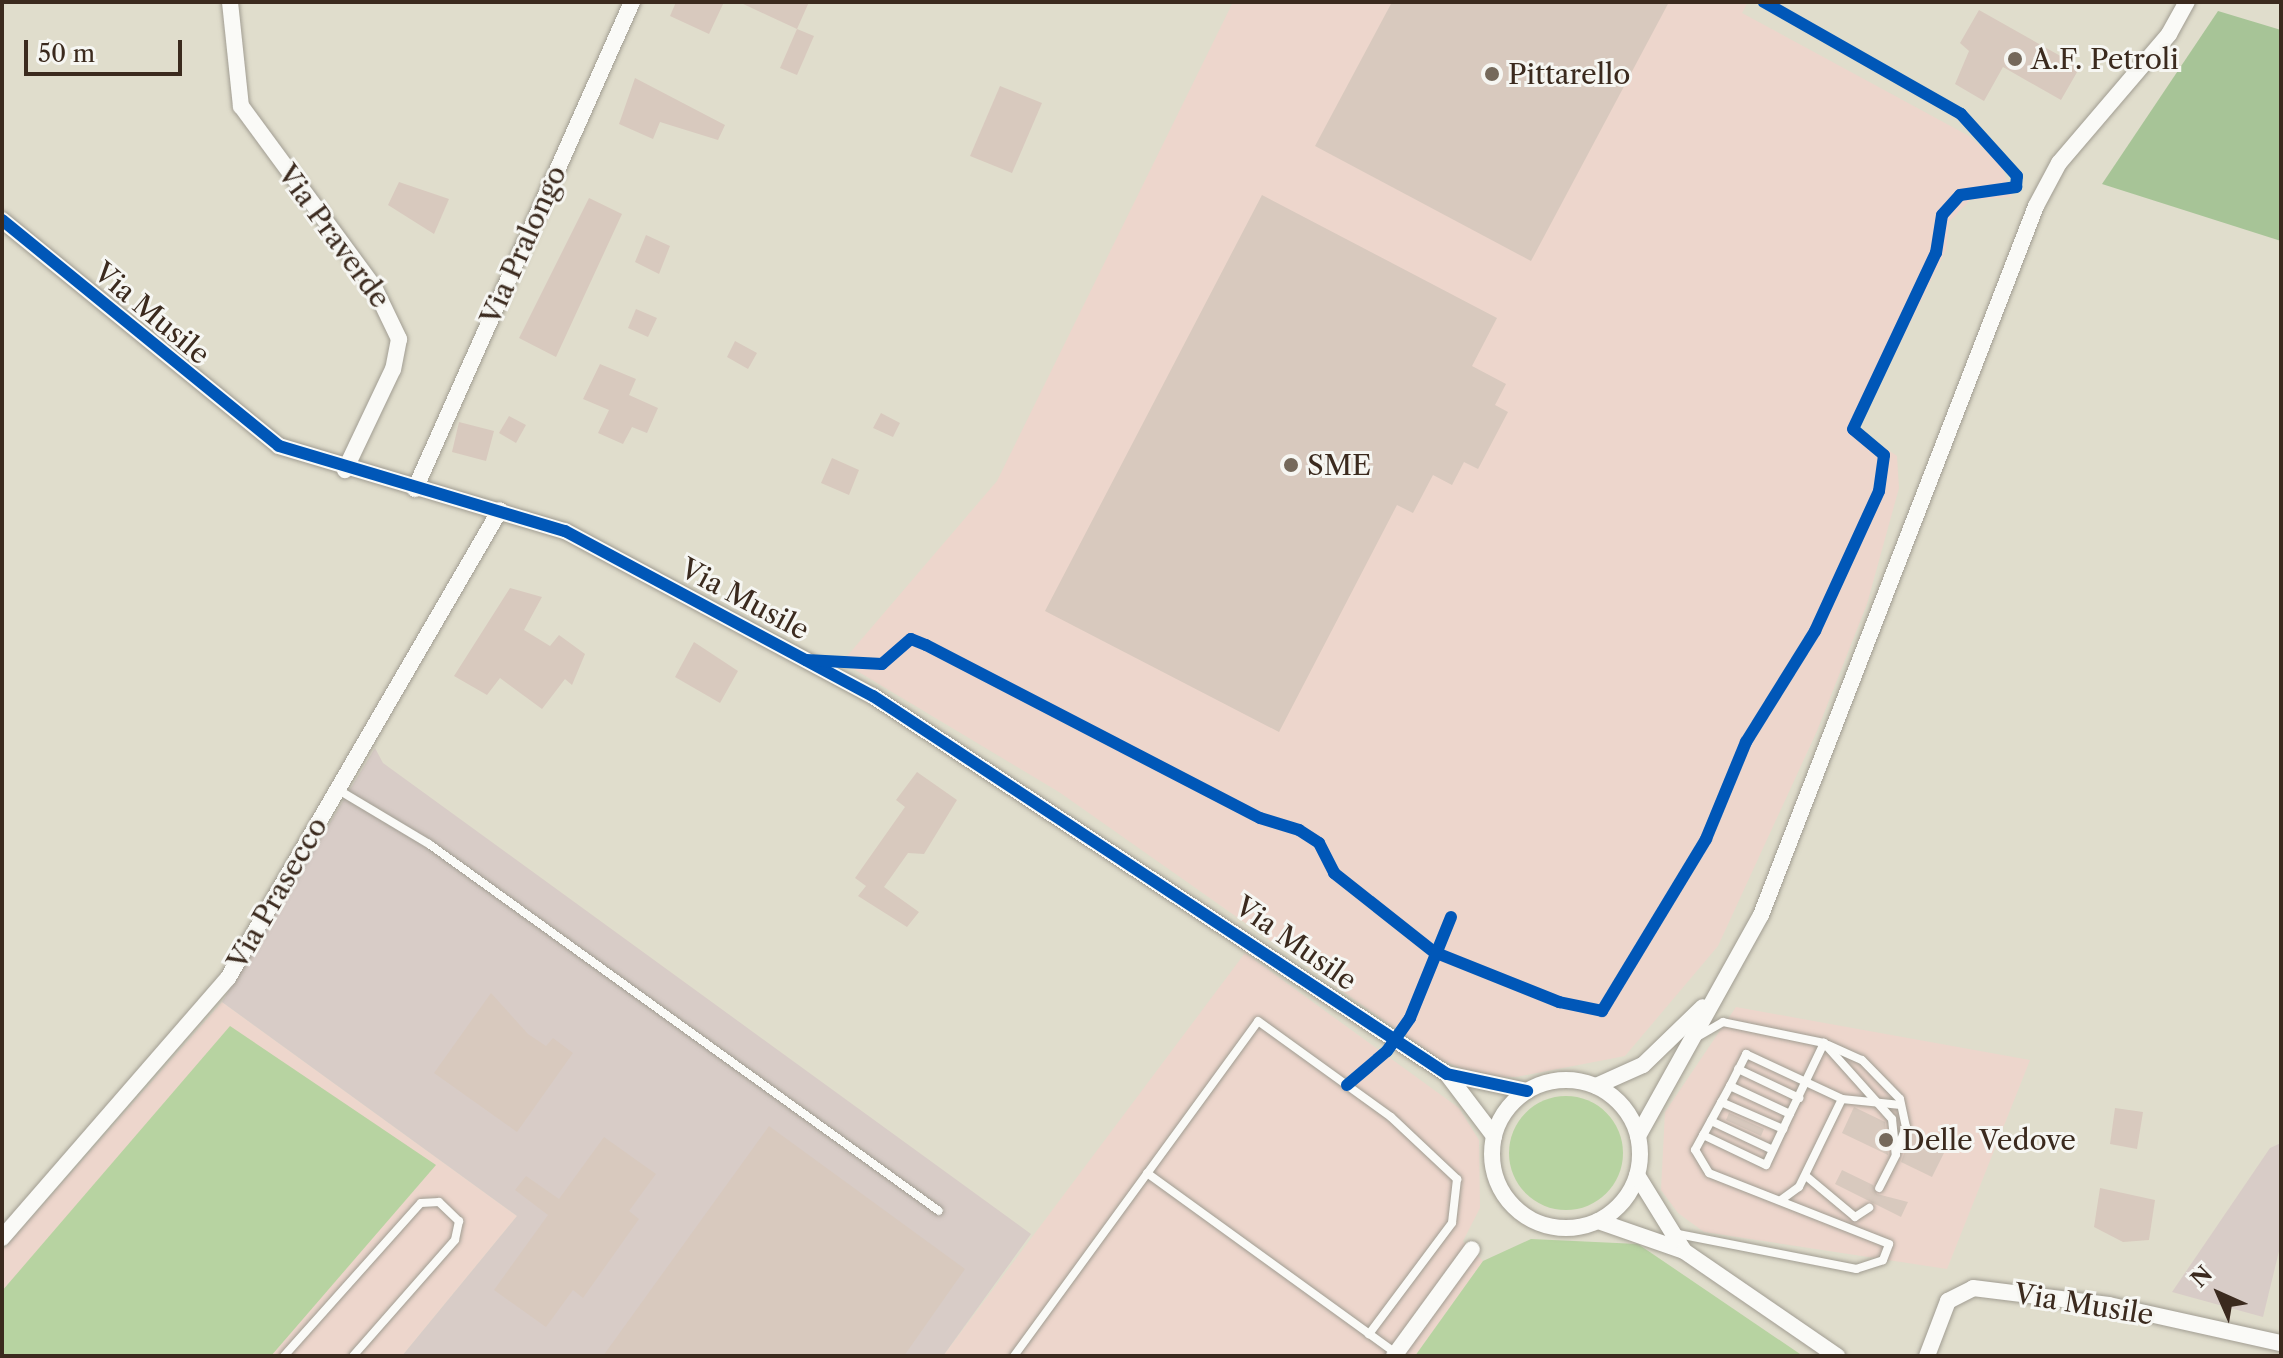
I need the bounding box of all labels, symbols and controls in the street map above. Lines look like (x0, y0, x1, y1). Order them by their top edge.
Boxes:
scale bar (28, 24, 186, 74)
text: 50 m (38, 39, 95, 68)
place label: A.F. Petroli (2031, 42, 2179, 76)
marker: A.F. Petroli (2006, 50, 2024, 68)
place label: Pittarello (1508, 57, 1630, 91)
marker: Pittarello (1483, 65, 1501, 83)
street label: Via Praverde (271, 158, 397, 314)
street label: Via Pralongo (473, 160, 573, 330)
street label: Via Musile (87, 255, 217, 371)
place label: SME (1307, 448, 1371, 482)
marker: SME (1282, 456, 1300, 474)
street label: Via Musile (675, 551, 815, 647)
street label: Via Prasecco (220, 811, 334, 975)
street label: Via Musile (1229, 889, 1363, 997)
place label: Delle Vedove (1902, 1123, 2077, 1157)
marker: Delle Vedove (1877, 1131, 1895, 1149)
north arrow (2179, 1254, 2259, 1334)
text: N (2185, 1260, 2218, 1293)
street label: Via Musile (2012, 1276, 2156, 1332)

